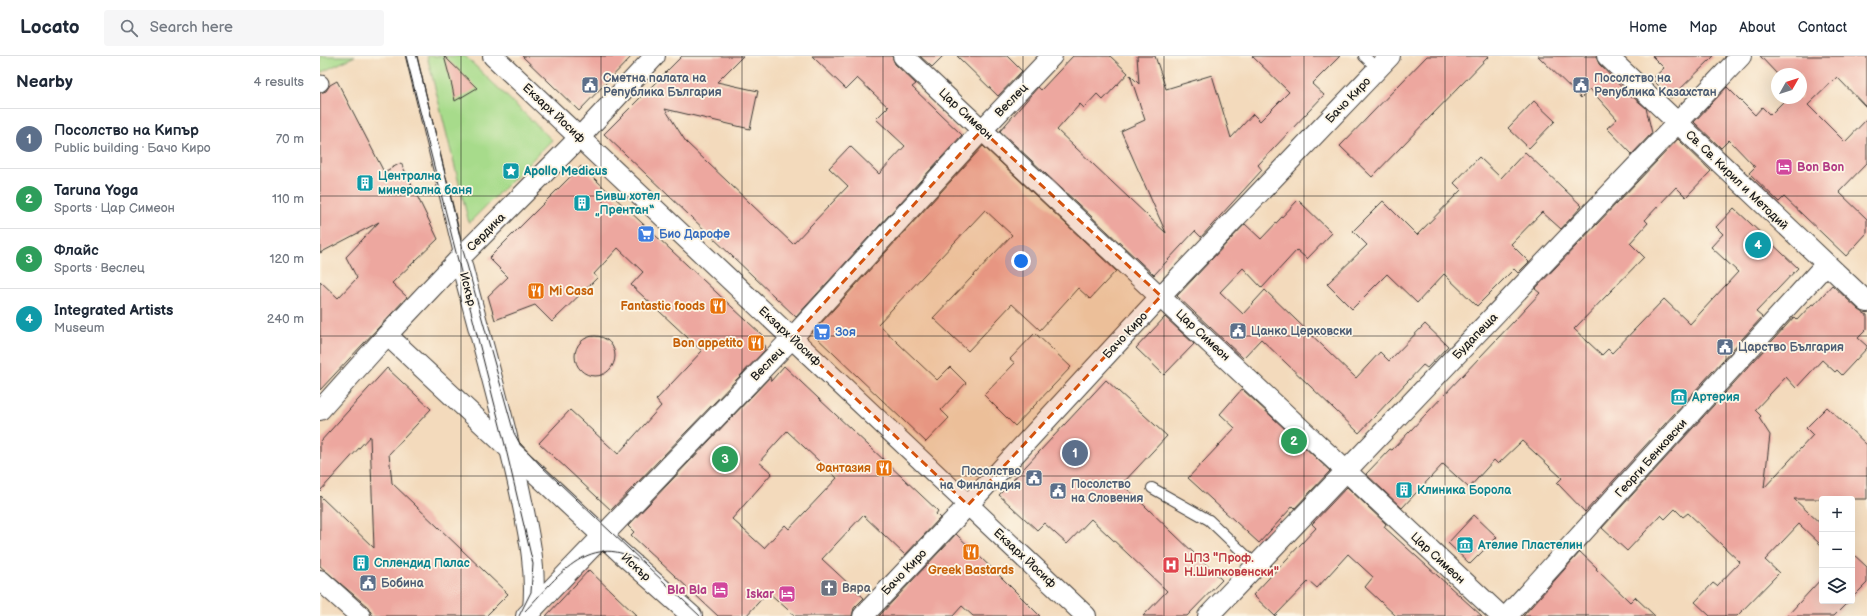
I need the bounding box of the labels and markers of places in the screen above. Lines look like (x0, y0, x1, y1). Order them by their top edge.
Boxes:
place label: Сметна палата на Република България (603, 71, 722, 100)
place label: Посолство на Република Казахстан (1594, 71, 1717, 100)
public building icon: Сметна палата на Република България (580, 75, 600, 95)
public building icon: Посолство на Република Казахстан (1571, 75, 1591, 95)
hotel icon: Bon Bon (1774, 157, 1794, 177)
place label: Bon Bon (1797, 160, 1845, 175)
place icon: Apollo Medicus (501, 161, 521, 181)
place label: Apollo Medicus (523, 164, 607, 179)
place label: Централна минерална баня (378, 169, 472, 198)
building icon: Централна минерална баня (355, 173, 375, 193)
place label: Бивш хотел „Прентан“ (595, 189, 661, 218)
building icon: Бивш хотел „Прентан“ (572, 193, 592, 213)
supermarket icon: Био Дарофе (636, 224, 656, 244)
place label: Био Дарофе (659, 227, 730, 242)
pin: 4 (1745, 230, 1771, 260)
restaurant icon: Mi Casa (526, 281, 546, 301)
place label: Mi Casa (549, 284, 594, 299)
restaurant icon: Fantastic foods (708, 296, 728, 316)
place label: Fantastic foods (620, 299, 705, 314)
public building icon: Цанко Церковски (1228, 321, 1248, 341)
supermarket icon: Зоя (812, 322, 832, 342)
place label: Цанко Церковски (1251, 324, 1353, 339)
place label: Зоя (835, 325, 856, 340)
restaurant icon: Bon appetito (746, 333, 766, 353)
place label: Bon appetito (673, 336, 743, 351)
public building icon: Царство България (1715, 337, 1735, 357)
place label: Царство България (1738, 340, 1844, 355)
museum icon: Артерия (1669, 387, 1689, 407)
place label: Артерия (1691, 390, 1740, 405)
pin: 2 (1281, 426, 1307, 456)
pin: 1 (1062, 438, 1088, 468)
pin: 3 (712, 444, 738, 474)
restaurant icon: Фантазия (874, 458, 894, 478)
place label: Фантазия (816, 461, 871, 476)
place label: Посолство на Финландия (940, 464, 1021, 493)
public building icon: Посолство на Финландия (1024, 468, 1044, 488)
place label: Посолство на Словения (1071, 477, 1144, 506)
building icon: Клиника Борола (1394, 480, 1414, 500)
public building icon: Посолство на Словения (1048, 481, 1068, 501)
place label: Клиника Борола (1417, 483, 1512, 498)
museum icon: Ателие Пластелин (1455, 535, 1475, 555)
place label: Ателие Пластелин (1477, 538, 1583, 553)
restaurant icon: Greek Bastards (961, 542, 981, 562)
place label: ЦПЗ "Проф. Н.Шипковенски" (1184, 551, 1279, 580)
building icon: Сплендид Палас (351, 553, 371, 573)
hospital icon: ЦПЗ "Проф. Н.Шипковенски" (1161, 555, 1181, 575)
place label: Сплендид Палас (374, 556, 470, 571)
place label: Greek Bastards (928, 563, 1014, 578)
public building icon: Бобина (358, 573, 378, 593)
place label: Бобина (381, 576, 425, 591)
church icon: Вяра (819, 578, 839, 598)
hotel icon: Bla Bla (710, 580, 730, 600)
place label: Вяра (842, 581, 872, 596)
place label: Bla Bla (667, 583, 707, 598)
hotel icon: Iskar (777, 584, 797, 604)
place label: Iskar (746, 587, 774, 602)

